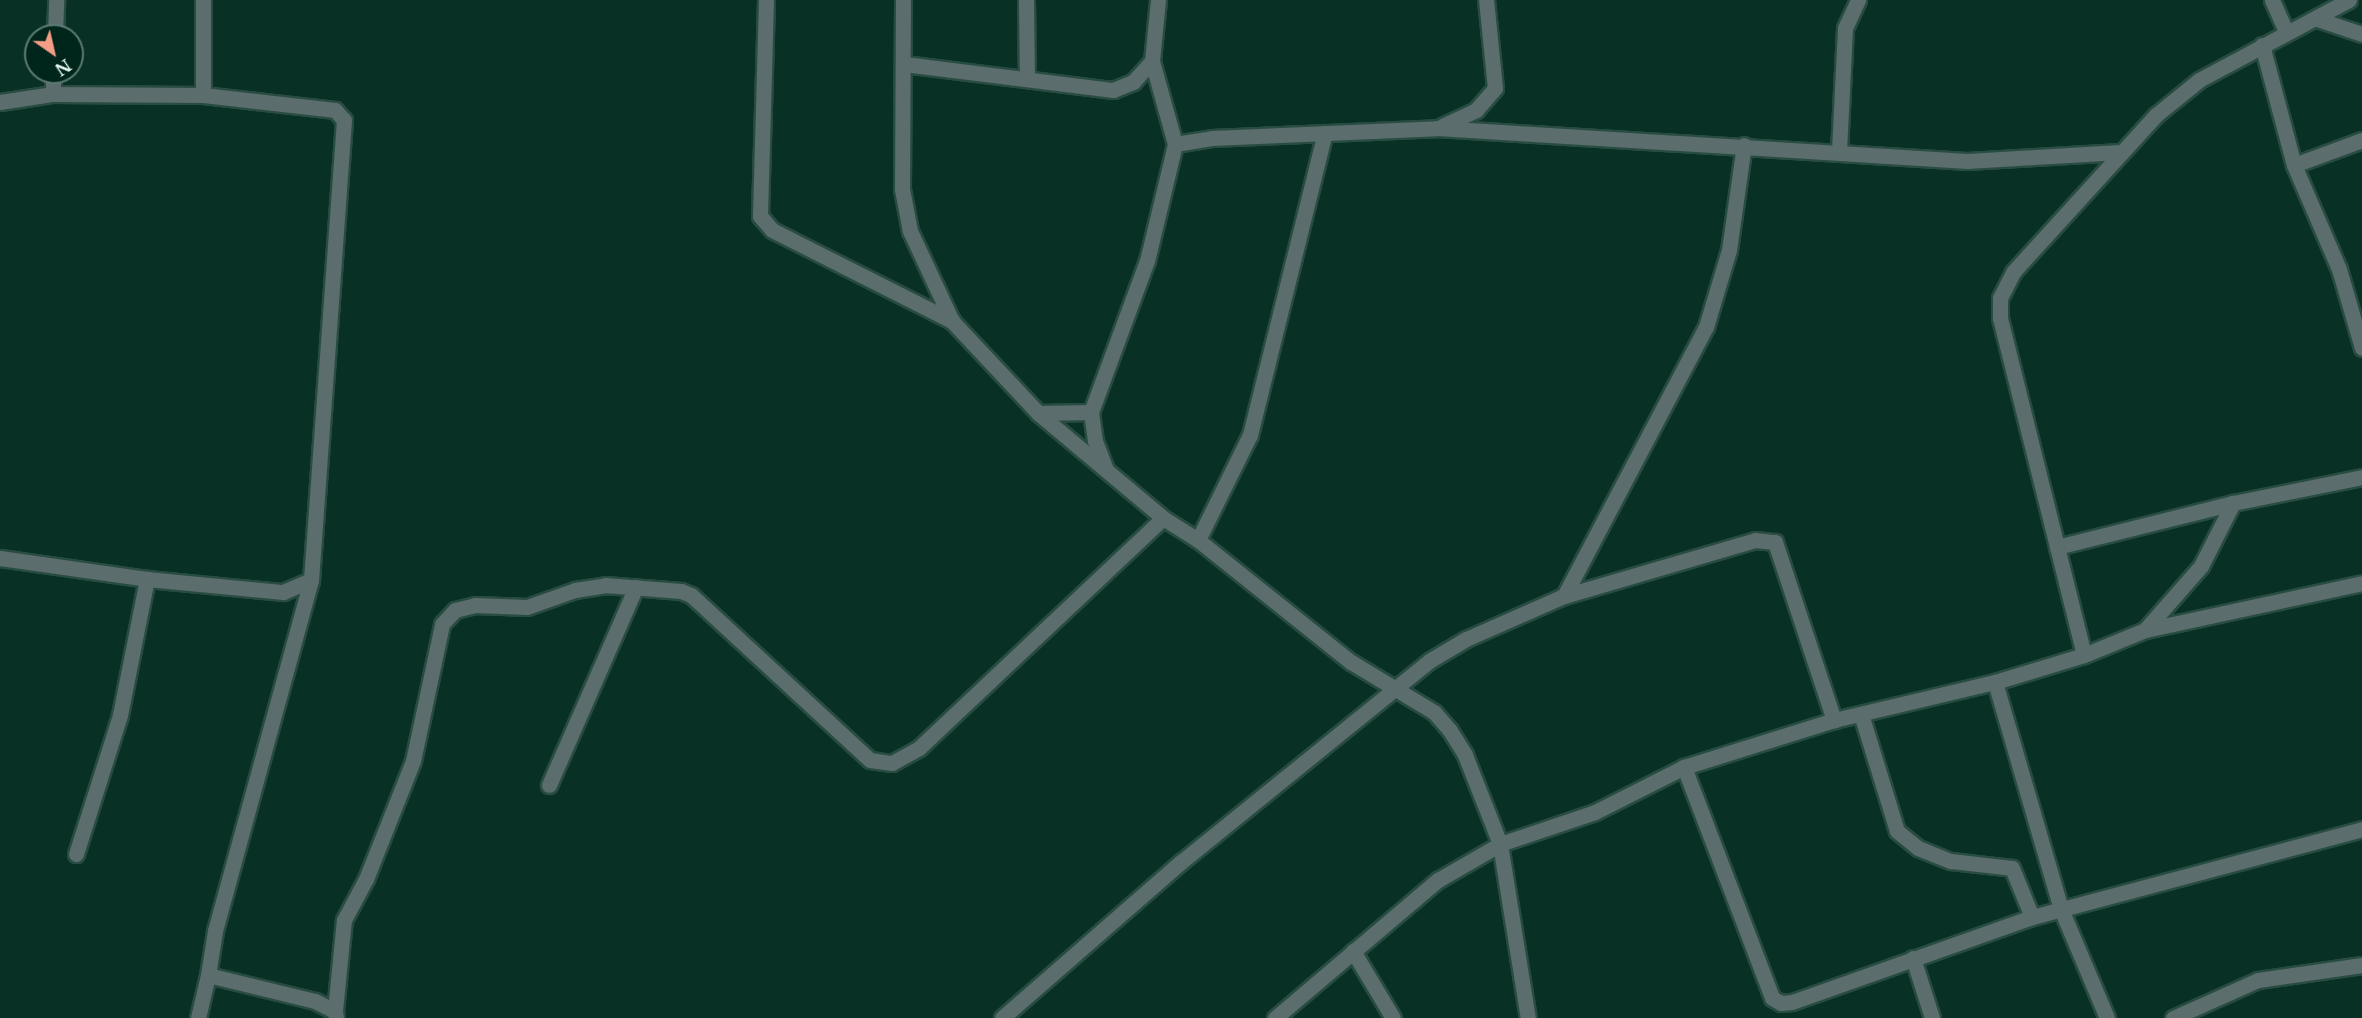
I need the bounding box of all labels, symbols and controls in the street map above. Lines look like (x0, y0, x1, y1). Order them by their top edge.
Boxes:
north arrow (24, 24, 84, 84)
text: N (51, 55, 75, 80)

